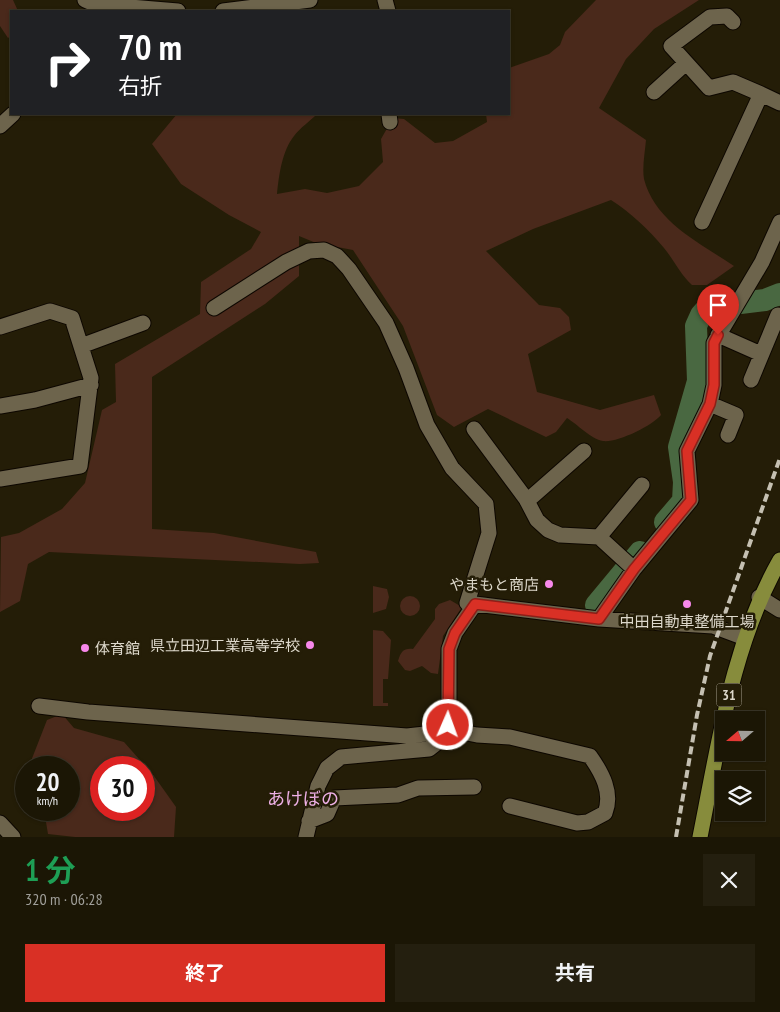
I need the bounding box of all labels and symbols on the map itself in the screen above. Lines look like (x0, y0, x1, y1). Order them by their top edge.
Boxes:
pin (697, 284, 739, 335)
place label: やまもと商店 (449, 575, 539, 594)
marker: やまもと商店 (543, 578, 555, 590)
marker: 中田自動車整備工場 (681, 598, 693, 610)
place label: 中田自動車整備工場 (619, 612, 755, 631)
place label: 県立田辺工業高等学校 (150, 636, 300, 655)
place label: 体育館 (95, 639, 140, 658)
marker: 県立田辺工業高等学校 (304, 639, 316, 651)
marker: 体育館 (79, 642, 91, 654)
road number: 31 (716, 684, 742, 706)
position arrow (421, 698, 473, 750)
north arrow (715, 711, 765, 761)
speed limit sign: 30 (90, 756, 155, 821)
district label: あけぼの (267, 787, 339, 810)

